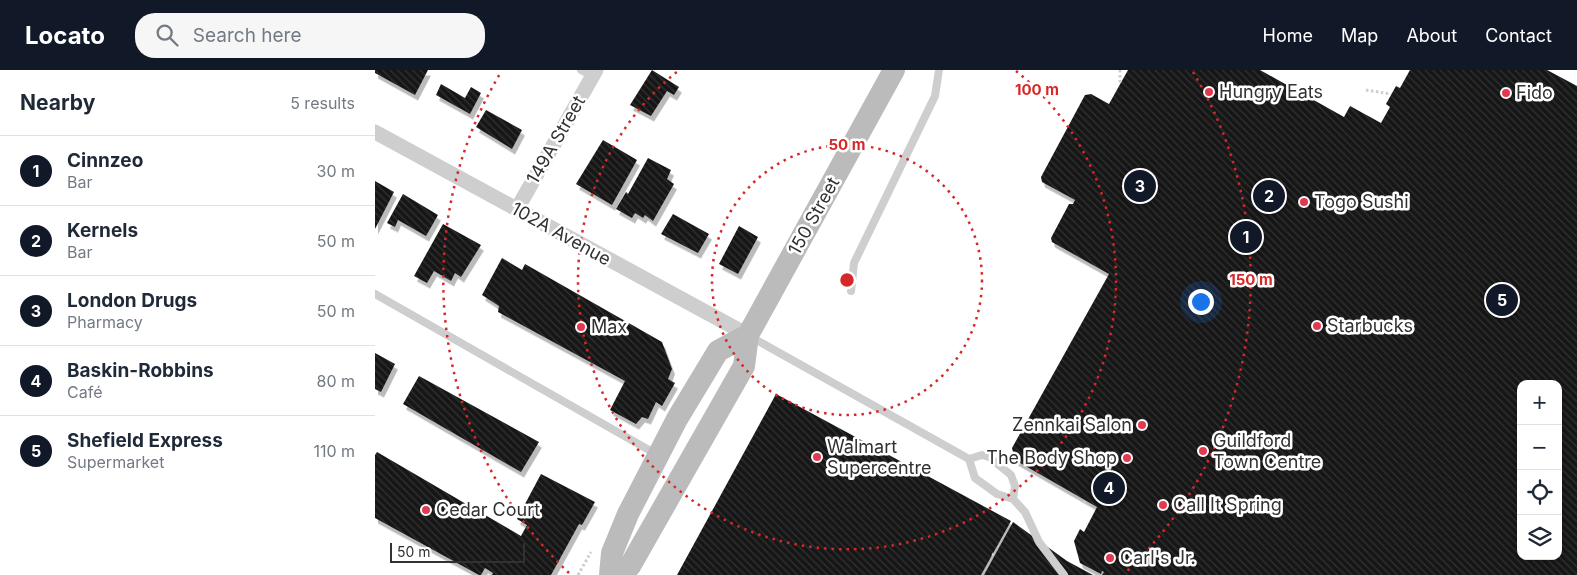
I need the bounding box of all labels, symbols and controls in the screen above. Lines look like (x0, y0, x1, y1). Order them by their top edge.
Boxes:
search box (135, 13, 485, 58)
text: Locato (25, 21, 105, 50)
icon: search (153, 21, 181, 49)
text: Search here (193, 24, 301, 47)
text: Home (1263, 25, 1313, 46)
text: Map (1341, 25, 1378, 46)
text: About (1406, 25, 1457, 46)
text: Contact (1485, 25, 1552, 46)
text: 100 m (1015, 80, 1059, 99)
place label: Hungry Eats (1219, 81, 1323, 102)
place label: Fido (1516, 82, 1553, 103)
marker: Hungry Eats (1203, 86, 1215, 98)
marker: Fido (1500, 87, 1512, 99)
text: Nearby (20, 90, 95, 115)
street label: 149A Street (522, 92, 589, 188)
text: 5 results (290, 93, 355, 113)
text: 50 m (829, 135, 865, 154)
text: Cinnzeo (67, 149, 143, 172)
text: 1 (33, 161, 39, 181)
text: 30 m (317, 161, 355, 181)
pin: 3 (1124, 167, 1156, 205)
text: Bar (67, 172, 92, 192)
street label: 150 Street (784, 173, 844, 258)
pin: 2 (1253, 177, 1285, 215)
place label: Togo Sushi (1314, 191, 1409, 212)
marker: Togo Sushi (1298, 196, 1310, 208)
street label: 102A Avenue (508, 198, 615, 270)
pin: 1 (1230, 218, 1262, 256)
text: Kernels (67, 219, 138, 242)
text: 2 (31, 231, 41, 251)
text: 50 m (317, 231, 355, 251)
text: Bar (67, 242, 92, 262)
text: 150 m (1229, 270, 1273, 289)
centre of rings (838, 271, 856, 289)
pin: 5 (1486, 281, 1518, 319)
text: London Drugs (67, 289, 197, 312)
your location (1188, 289, 1214, 315)
text: 3 (31, 301, 41, 321)
text: 50 m (317, 301, 355, 321)
text: Pharmacy (67, 312, 143, 332)
place label: Starbucks (1327, 315, 1413, 336)
place label: Max (591, 316, 627, 337)
marker: Starbucks (1311, 320, 1323, 332)
marker: Max (575, 321, 587, 333)
text: Baskin-Robbins (67, 359, 214, 382)
text: 4 (31, 371, 41, 391)
text: 80 m (316, 371, 355, 391)
map controls (1517, 380, 1562, 560)
button: + (1517, 380, 1562, 425)
text: Café (67, 382, 102, 402)
place label: Zennkai Salon (1012, 414, 1132, 435)
marker: Zennkai Salon (1136, 419, 1148, 431)
button: − (1517, 425, 1562, 470)
text: Shefield Express (67, 429, 223, 452)
place label: Guildford Town Centre (1213, 430, 1321, 472)
place label: Walmart Supercentre (827, 436, 931, 478)
text: 5 (31, 441, 41, 461)
text: 110 m (313, 441, 355, 461)
marker: Guildford Town Centre (1197, 445, 1209, 457)
place label: The Body Shop (986, 447, 1117, 468)
marker: Walmart Supercentre (811, 451, 823, 463)
text: Supermarket (67, 452, 164, 472)
marker: The Body Shop (1121, 452, 1133, 464)
pin: 4 (1093, 469, 1125, 507)
button: locate (1517, 470, 1562, 515)
place label: Call It Spring (1173, 494, 1282, 515)
place label: Cedar Court (436, 499, 540, 520)
marker: Call It Spring (1157, 499, 1169, 511)
marker: Cedar Court (420, 504, 432, 516)
button: layers (1517, 515, 1562, 560)
scale bar (390, 540, 525, 563)
text: 50 m (397, 543, 431, 560)
place label: Carl's Jr. (1120, 547, 1196, 568)
marker: Carl's Jr. (1104, 552, 1116, 564)

